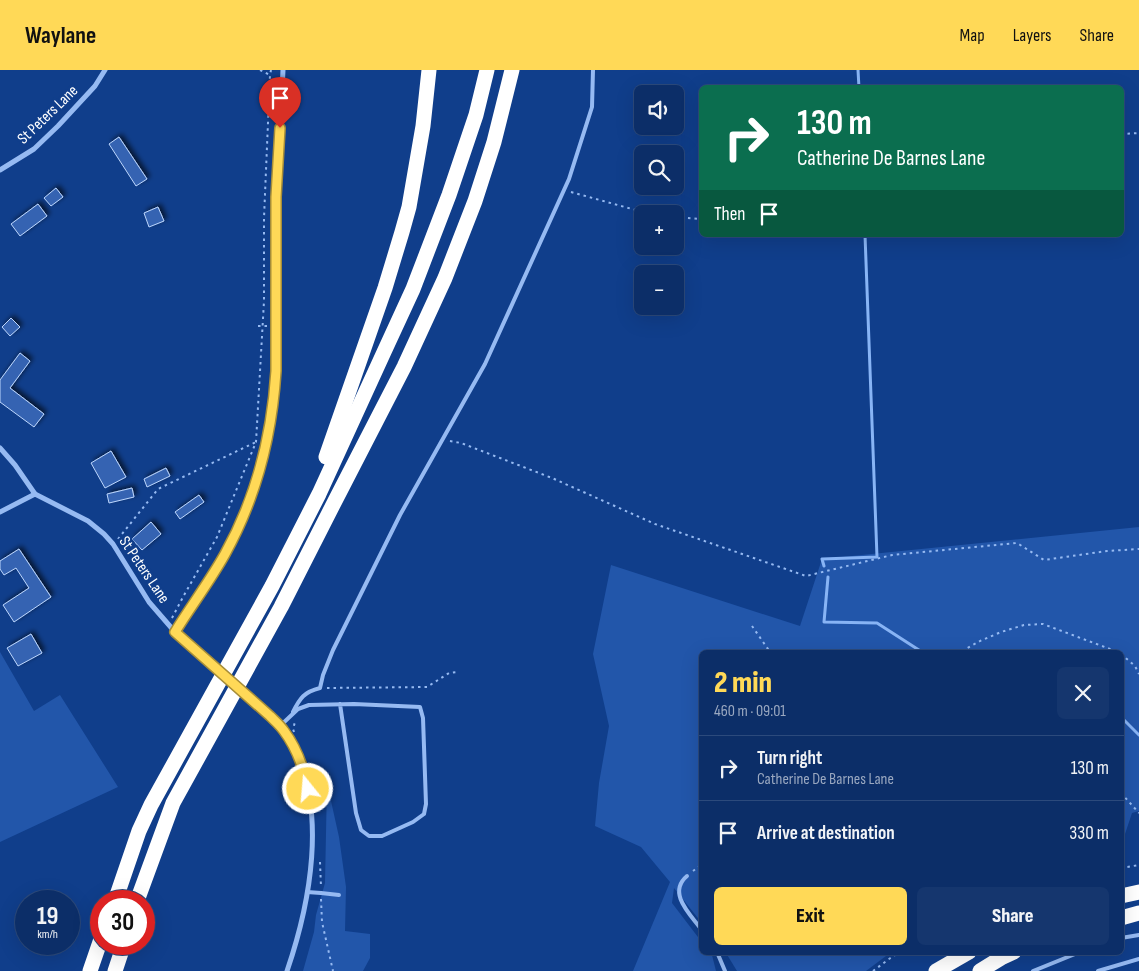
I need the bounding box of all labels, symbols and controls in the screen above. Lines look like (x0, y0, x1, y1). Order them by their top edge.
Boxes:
text: Waylane (25, 21, 96, 50)
text: Map (960, 25, 985, 46)
text: Layers (1013, 25, 1052, 46)
text: Share (1080, 25, 1114, 46)
pin (259, 77, 301, 128)
street label: St Peters Lane (14, 82, 82, 148)
icon: arrive (266, 84, 294, 112)
map controls (634, 85, 684, 315)
button: sound (634, 85, 684, 135)
text: 130 m (797, 102, 872, 145)
icon: right (714, 105, 779, 170)
button: search (634, 145, 684, 195)
text: Catherine De Barnes Lane (797, 145, 985, 172)
icon: arrive (755, 200, 783, 228)
text: Then (714, 203, 745, 226)
button: + (634, 205, 684, 255)
button: − (634, 265, 684, 315)
street label: St Peters Lane (115, 533, 173, 607)
text: 2 min (714, 665, 772, 701)
button: close (1057, 667, 1109, 719)
text: 460 m · 09:01 (714, 702, 786, 721)
text: Turn right (757, 747, 822, 770)
icon: right (714, 754, 742, 782)
text: 130 m (1071, 757, 1109, 780)
position arrow (281, 762, 333, 814)
text: Catherine De Barnes Lane (757, 770, 894, 789)
icon: arrive (714, 819, 742, 847)
text: Arrive at destination (757, 822, 895, 845)
text: 330 m (1069, 822, 1109, 845)
button: Exit (714, 887, 907, 945)
button: Share (917, 887, 1109, 945)
speed limit sign: 30 (90, 890, 155, 955)
text: 19 (37, 901, 58, 932)
text: km/h (37, 927, 58, 942)

